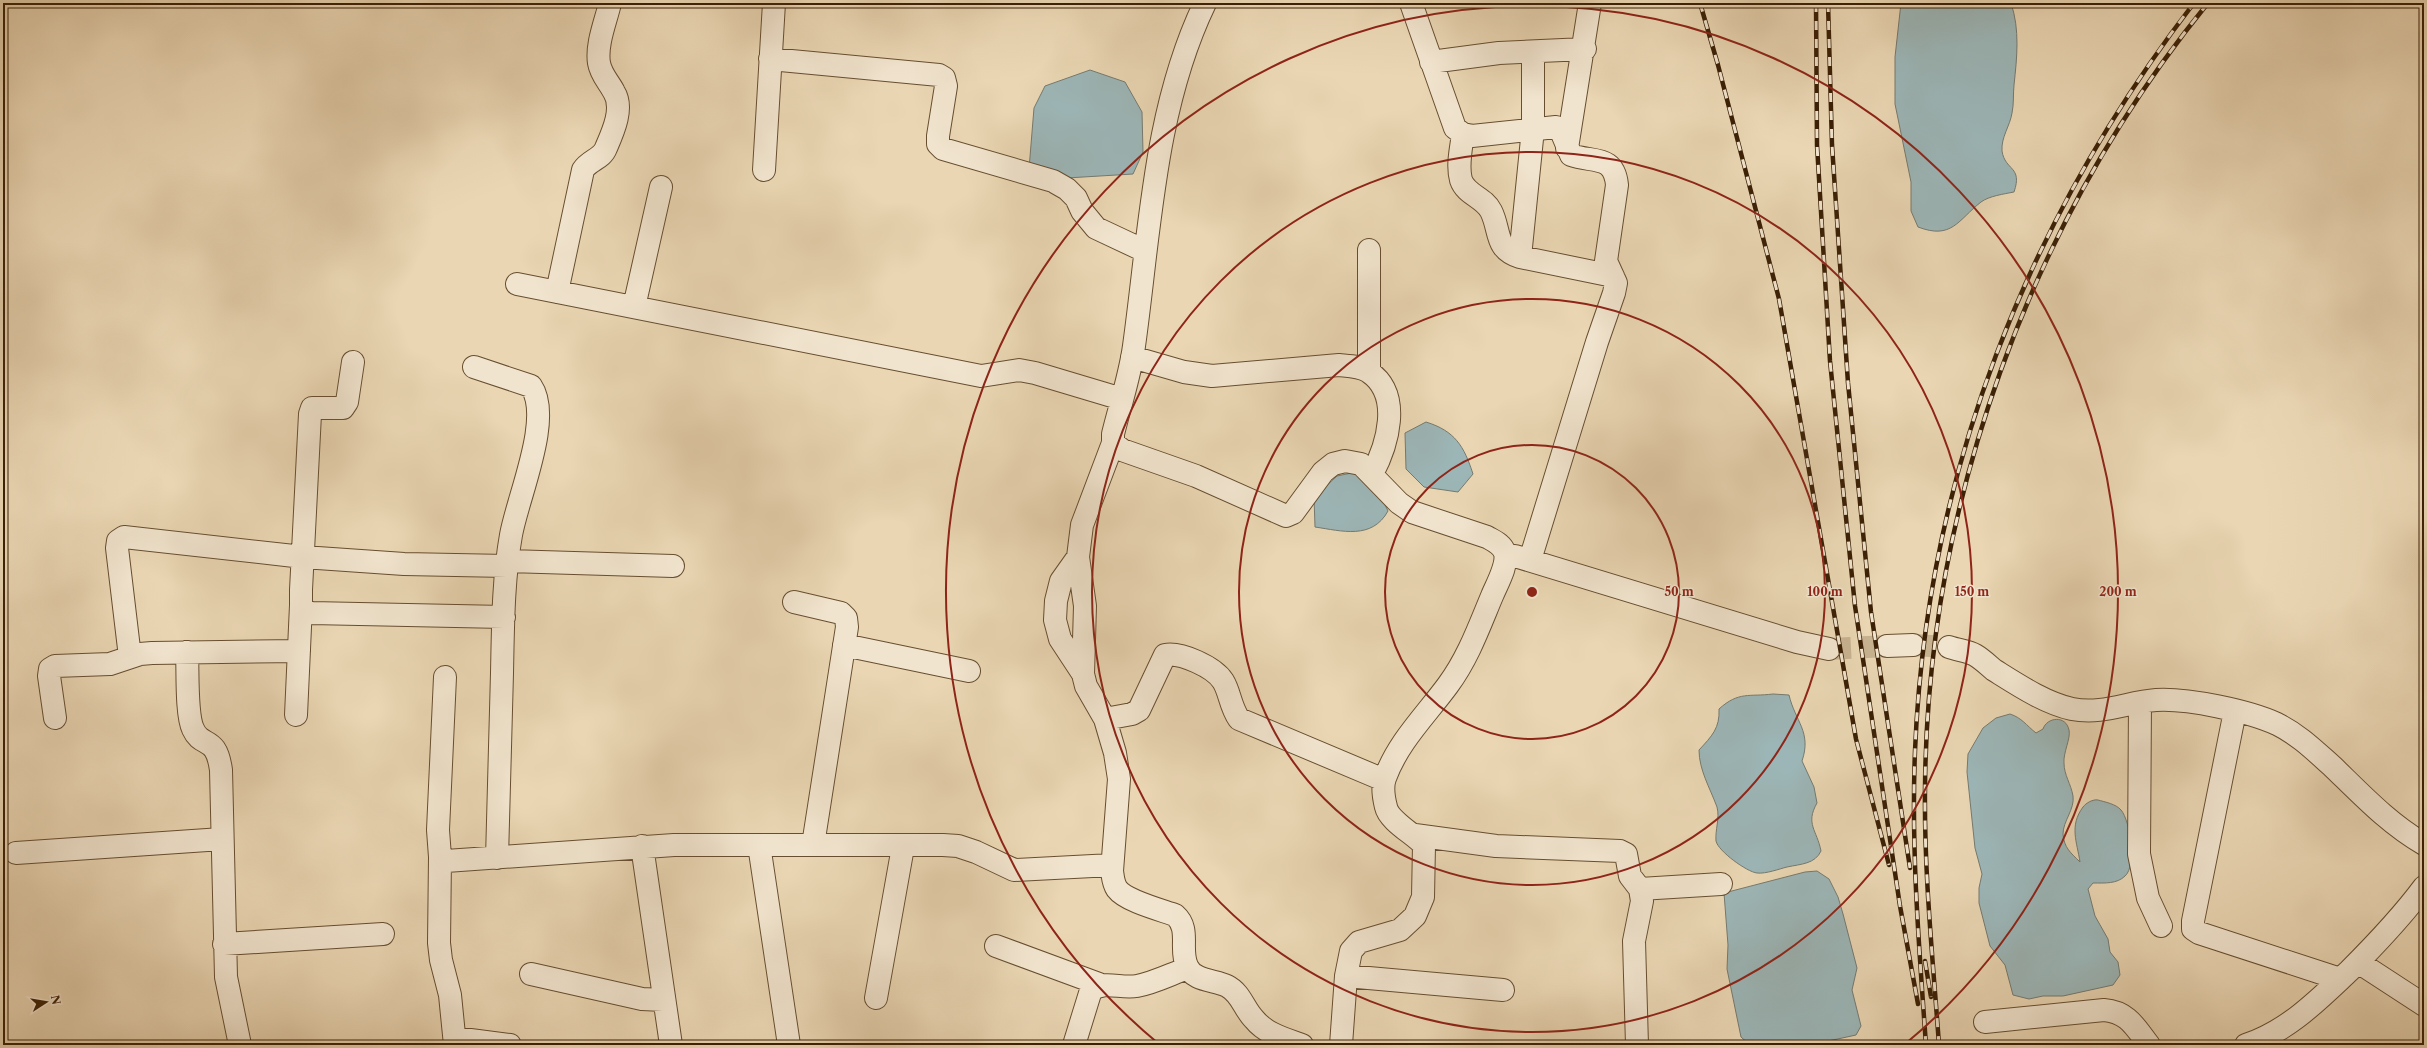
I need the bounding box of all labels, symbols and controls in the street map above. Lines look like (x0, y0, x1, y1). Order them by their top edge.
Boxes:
text: 50 m (1664, 584, 1694, 599)
text: 100 m (1807, 584, 1843, 599)
text: 150 m (1955, 584, 1989, 599)
text: 200 m (2099, 584, 2137, 599)
centre of rings (1525, 585, 1539, 599)
north arrow (26, 982, 66, 1022)
text: N (48, 994, 64, 1006)

